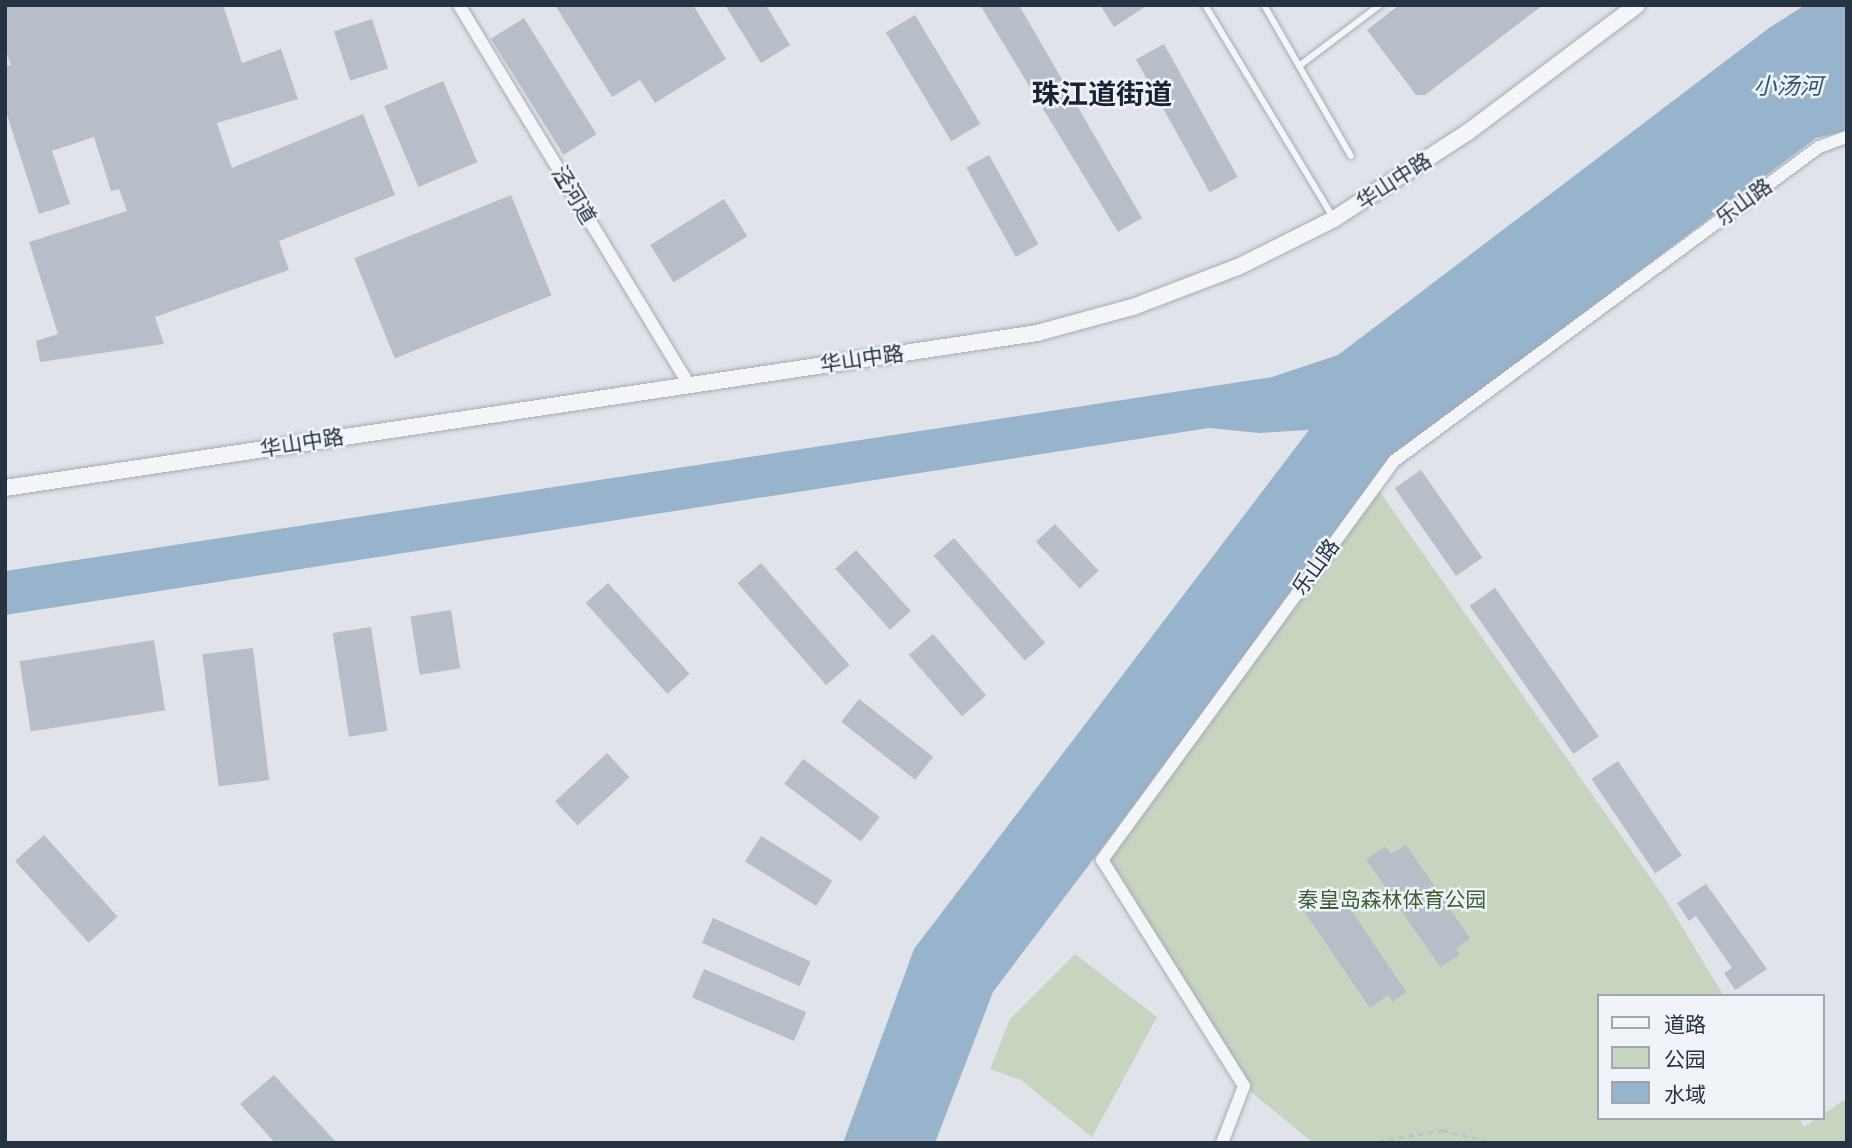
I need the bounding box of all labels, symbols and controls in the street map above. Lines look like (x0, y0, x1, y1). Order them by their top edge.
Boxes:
water label: 小汤河 (1754, 72, 1822, 100)
district label: 珠江道街道 (1032, 78, 1172, 112)
street label: 华山中路 (1352, 148, 1436, 214)
street label: 泾河道 (547, 162, 601, 228)
street label: 乐山路 (1711, 173, 1777, 231)
street label: 华山中路 (819, 341, 905, 377)
street label: 华山中路 (259, 424, 345, 462)
street label: 乐山路 (1287, 534, 1345, 600)
park label: 秦皇岛森林体育公园 (1298, 887, 1486, 913)
legend (1596, 994, 1824, 1120)
text: 道路 (1664, 1012, 1706, 1037)
text: 公园 (1664, 1047, 1706, 1072)
text: 水域 (1664, 1082, 1706, 1107)

